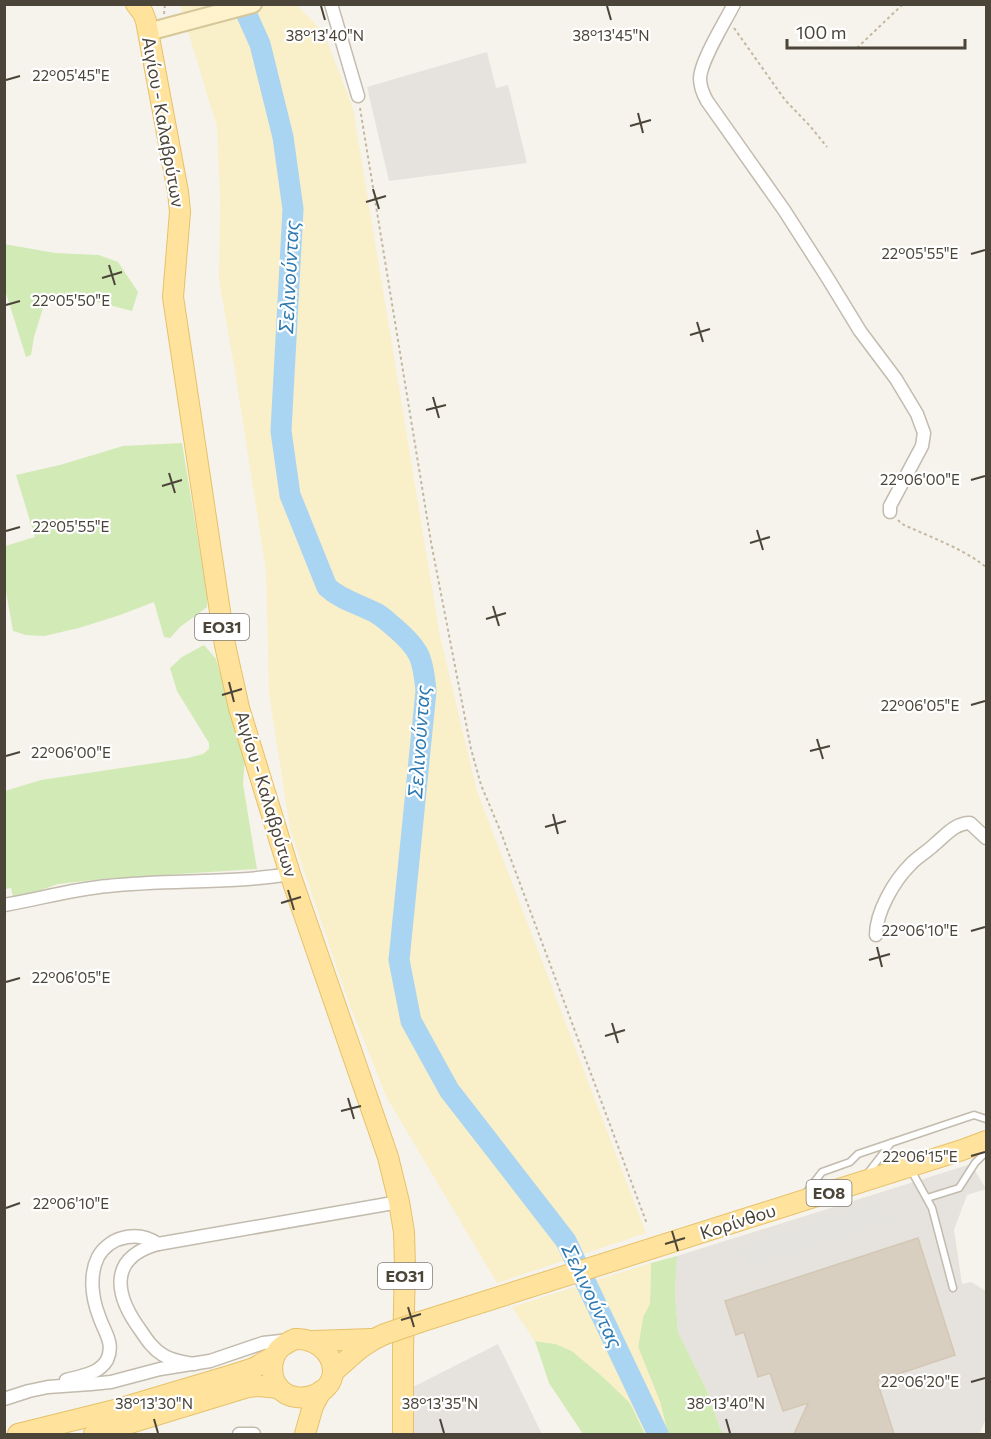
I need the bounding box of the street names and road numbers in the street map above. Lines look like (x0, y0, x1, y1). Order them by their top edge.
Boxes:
street label: Αιγίου - Καλαβρύτων (138, 35, 190, 209)
road number: ΕΟ31 (195, 614, 249, 640)
street label: Αιγίου - Καλαβρύτων (231, 708, 303, 880)
road number: ΕΟ8 (806, 1180, 852, 1206)
street label: Κορίνθου (697, 1198, 778, 1244)
road number: ΕΟ31 (378, 1263, 432, 1289)

